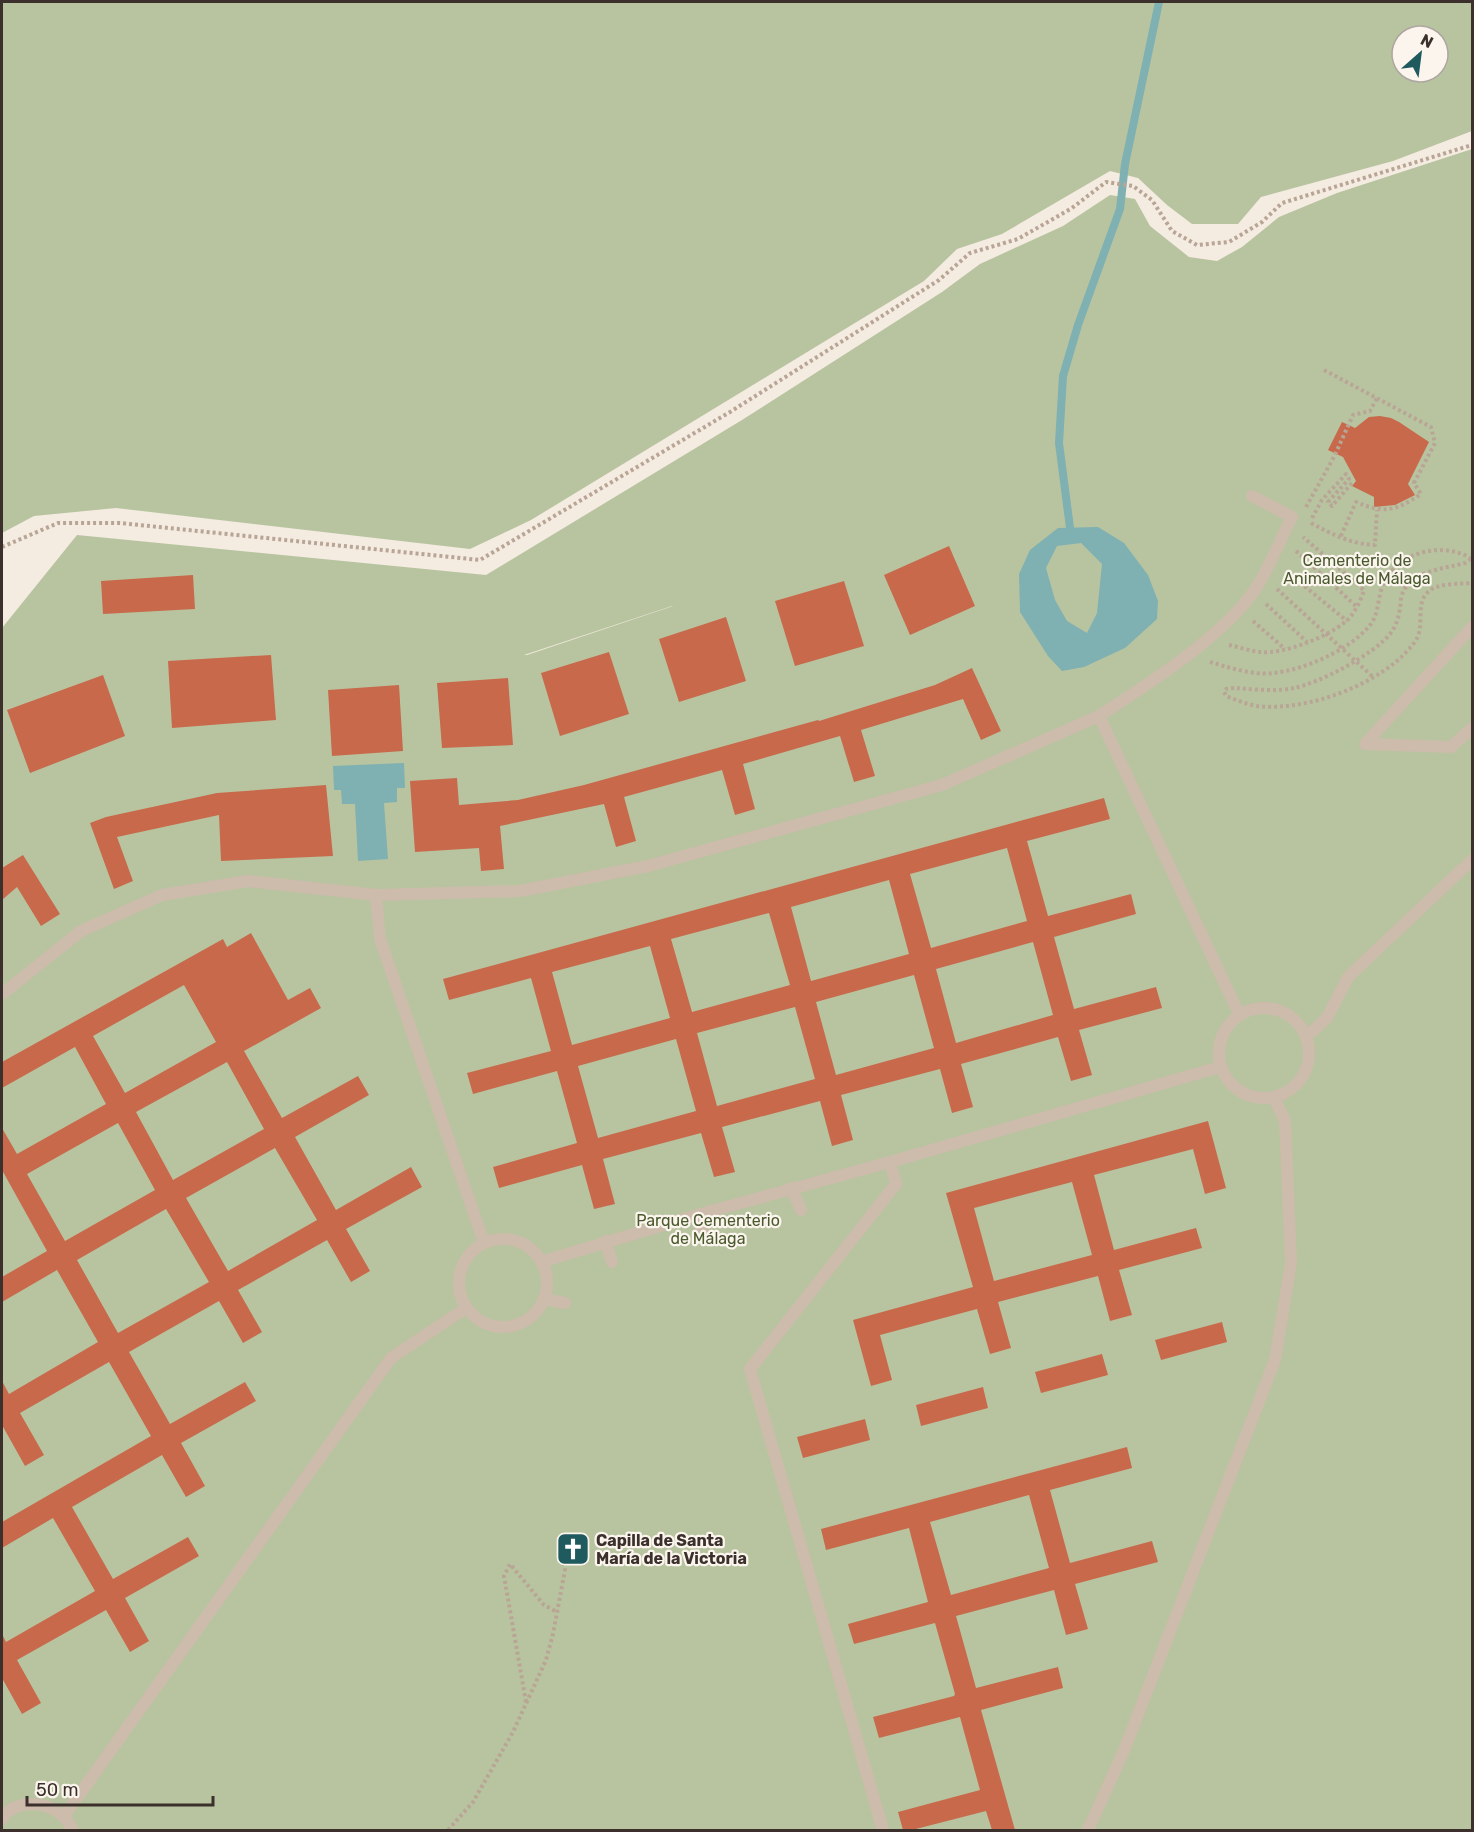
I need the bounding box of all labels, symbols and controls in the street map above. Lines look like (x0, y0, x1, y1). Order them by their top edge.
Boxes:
north arrow (1390, 24, 1450, 84)
text: N (1417, 30, 1436, 52)
park label: Cementerio de Animales de Málaga (1283, 551, 1431, 588)
park label: Parque Cementerio de Málaga (636, 1211, 780, 1248)
church icon: Capilla de Santa María de la Victoria (555, 1531, 591, 1567)
place label: Capilla de Santa María de la Victoria (596, 1531, 747, 1568)
scale bar (27, 1769, 213, 1807)
text: 50 m (36, 1779, 79, 1801)

